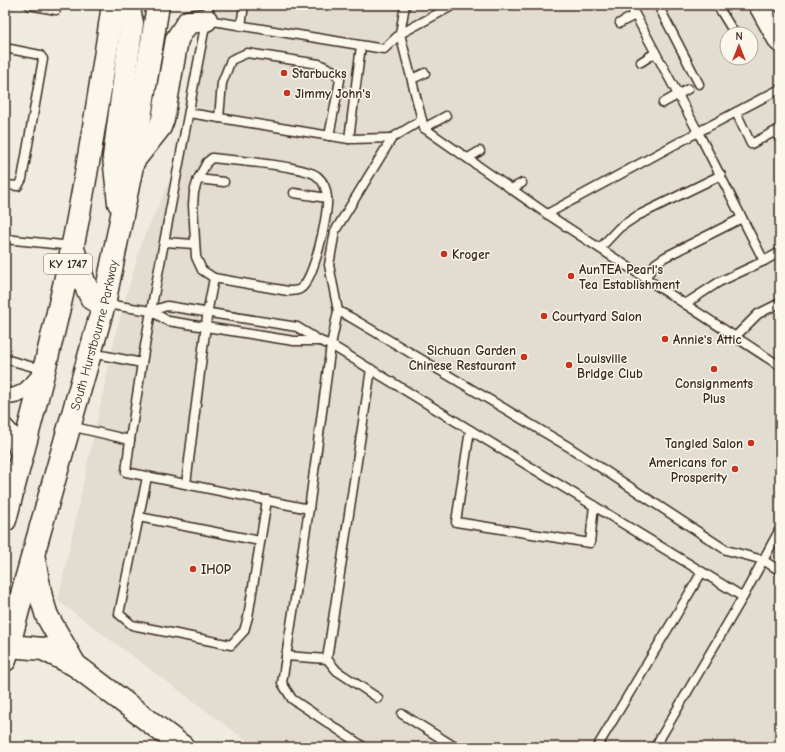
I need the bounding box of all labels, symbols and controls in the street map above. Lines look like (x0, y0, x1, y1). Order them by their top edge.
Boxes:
north arrow (719, 26, 759, 66)
text: N (735, 30, 743, 43)
place label: Starbucks (292, 66, 347, 81)
marker: Starbucks (279, 68, 289, 78)
place label: Jimmy John's (295, 86, 371, 101)
marker: Jimmy John's (282, 88, 292, 98)
place label: Kroger (452, 247, 491, 262)
marker: Kroger (439, 249, 449, 259)
road number: KY 1747 (44, 254, 92, 274)
street label: South Hurstbourne Parkway (67, 258, 120, 412)
place label: AunTEA Pearl's Tea Establishment (579, 262, 680, 292)
marker: AunTEA Pearl's Tea Establishment (566, 271, 576, 281)
place label: Courtyard Salon (552, 309, 642, 324)
marker: Courtyard Salon (539, 311, 549, 321)
place label: Annie's Attic (673, 332, 742, 347)
marker: Annie's Attic (660, 334, 670, 344)
place label: Sichuan Garden Chinese Restaurant (409, 343, 517, 373)
place label: Louisville Bridge Club (577, 351, 643, 381)
marker: Sichuan Garden Chinese Restaurant (519, 352, 529, 362)
marker: Louisville Bridge Club (564, 360, 574, 370)
marker: Consignments Plus (709, 364, 719, 374)
place label: Consignments Plus (675, 376, 753, 406)
place label: Tangled Salon (665, 436, 743, 451)
marker: Tangled Salon (746, 438, 756, 448)
place label: Americans for Prosperity (649, 455, 728, 485)
marker: Americans for Prosperity (730, 464, 740, 474)
place label: IHOP (201, 562, 232, 577)
marker: IHOP (188, 564, 198, 574)

